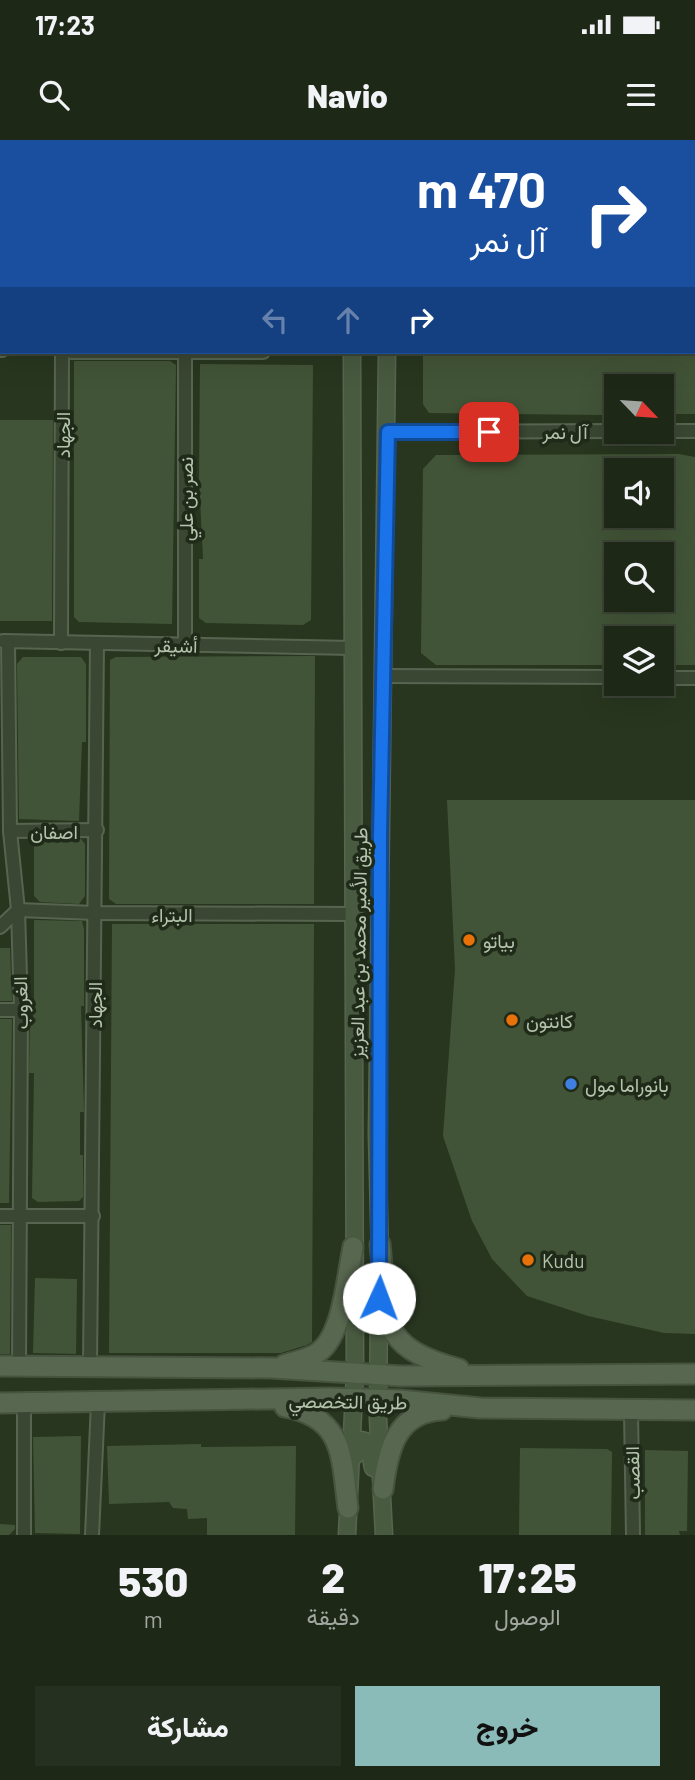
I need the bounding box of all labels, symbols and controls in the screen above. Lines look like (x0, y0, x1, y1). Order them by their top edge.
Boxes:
text: 17:23 (35, 9, 95, 40)
icon: search (35, 76, 73, 114)
text: Navio (307, 76, 388, 114)
icon: menu (622, 76, 660, 114)
text: 470 m (417, 159, 546, 218)
icon: right (570, 168, 661, 259)
text: آل نمر (470, 220, 546, 258)
icon: left (256, 301, 294, 339)
icon: ahead (329, 301, 367, 339)
icon: right (402, 301, 440, 339)
north arrow (604, 374, 674, 444)
map controls (604, 374, 674, 696)
pin (459, 402, 519, 462)
street label: الجهاد (51, 412, 75, 458)
icon: arrive (470, 413, 508, 451)
street label: آل نمر (541, 420, 589, 444)
street label: نصر بن علي (174, 457, 202, 541)
button: sound (604, 458, 674, 528)
button: search (604, 542, 674, 612)
button: layers (604, 626, 674, 696)
street label: أشيقر (153, 633, 198, 658)
street label: اصفان (30, 820, 78, 843)
street label: طريق الأمير محمد بن عبد العزيز (344, 827, 373, 1060)
street label: البتراء (151, 903, 193, 927)
place label: بياتو (483, 929, 515, 953)
marker: بياتو (461, 932, 477, 948)
street label: الغروب (8, 976, 33, 1030)
street label: الجهاد (83, 982, 107, 1028)
place label: كانتون (526, 1009, 573, 1033)
marker: كانتون (504, 1012, 520, 1028)
place label: بانوراما مول (585, 1073, 669, 1097)
marker: بانوراما مول (563, 1076, 579, 1092)
place label: Kudu (542, 1249, 584, 1272)
marker: Kudu (520, 1252, 536, 1268)
position arrow (342, 1261, 416, 1335)
street label: طريق التخصصي (288, 1388, 408, 1419)
street label: القصب (620, 1446, 645, 1500)
text: 2 (321, 1551, 345, 1601)
text: 17:25 (478, 1551, 577, 1601)
text: 530 (118, 1555, 188, 1605)
text: دقيقة (307, 1602, 360, 1630)
text: الوصول (494, 1602, 561, 1630)
text: m (144, 1605, 163, 1633)
button: مشاركة (35, 1686, 341, 1766)
button: خروج (355, 1686, 660, 1766)

